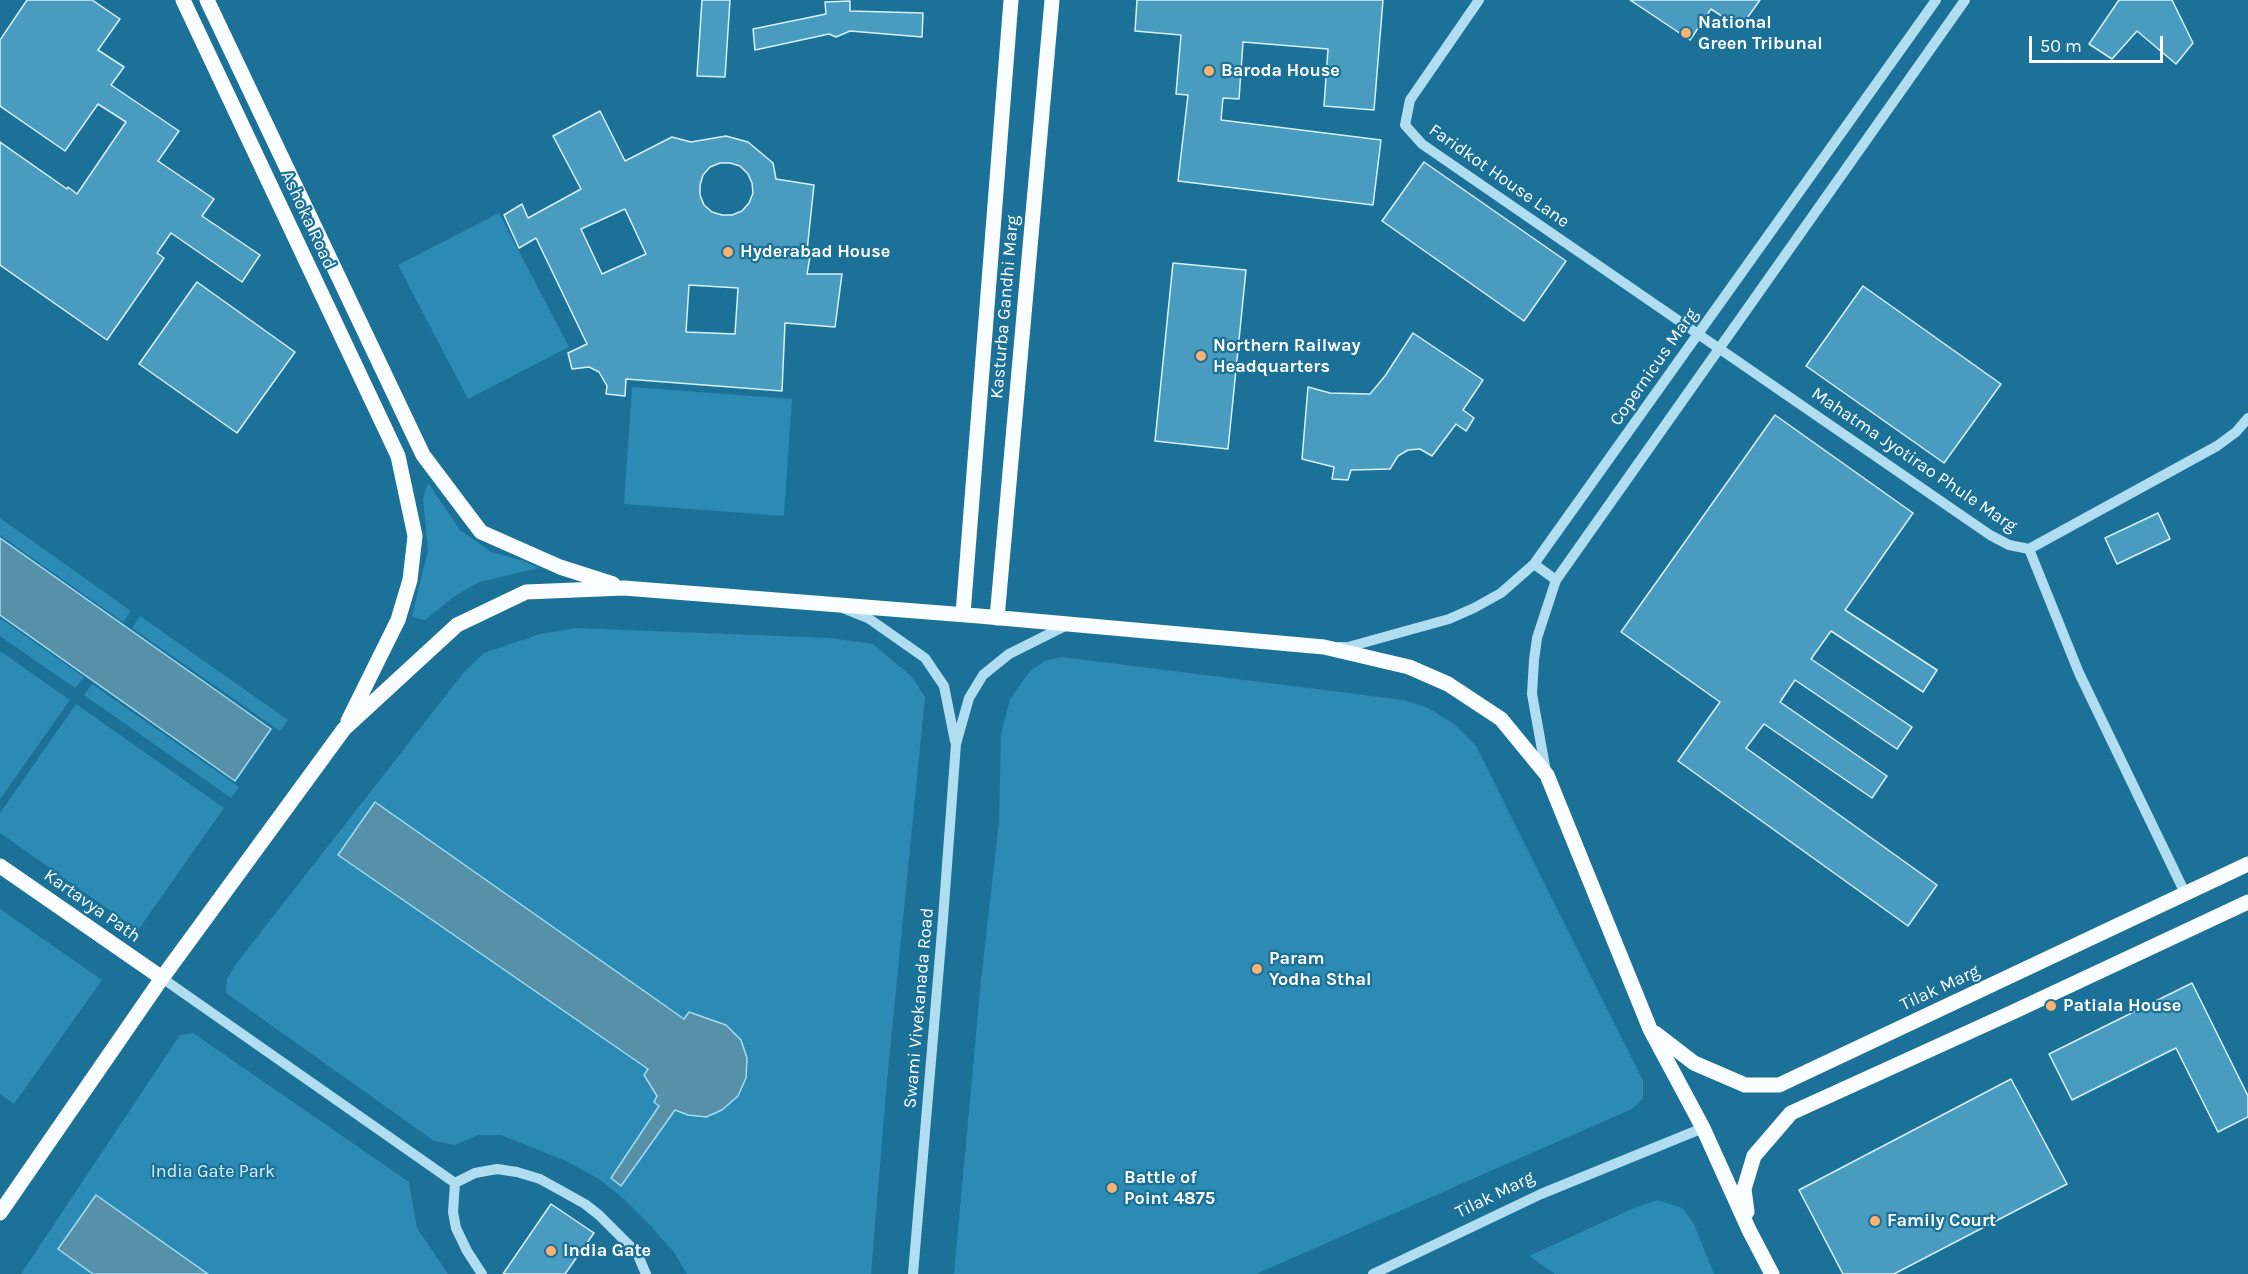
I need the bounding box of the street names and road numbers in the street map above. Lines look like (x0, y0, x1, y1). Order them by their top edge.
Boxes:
street label: Faridkot House Lane (1425, 119, 1573, 233)
street label: Ashoka Road (276, 167, 340, 273)
street label: Kasturba Gandhi Marg (986, 214, 1024, 400)
street label: Copernicus Marg (1605, 304, 1703, 430)
street label: Mahatma Jyotirao Phule Marg (1807, 383, 2021, 537)
street label: Kartavya Path (39, 865, 145, 947)
street label: Swami Vivekanada Road (899, 907, 939, 1109)
street label: Tilak Marg (1897, 960, 1983, 1016)
street label: Tilak Marg (1452, 1167, 1538, 1223)

